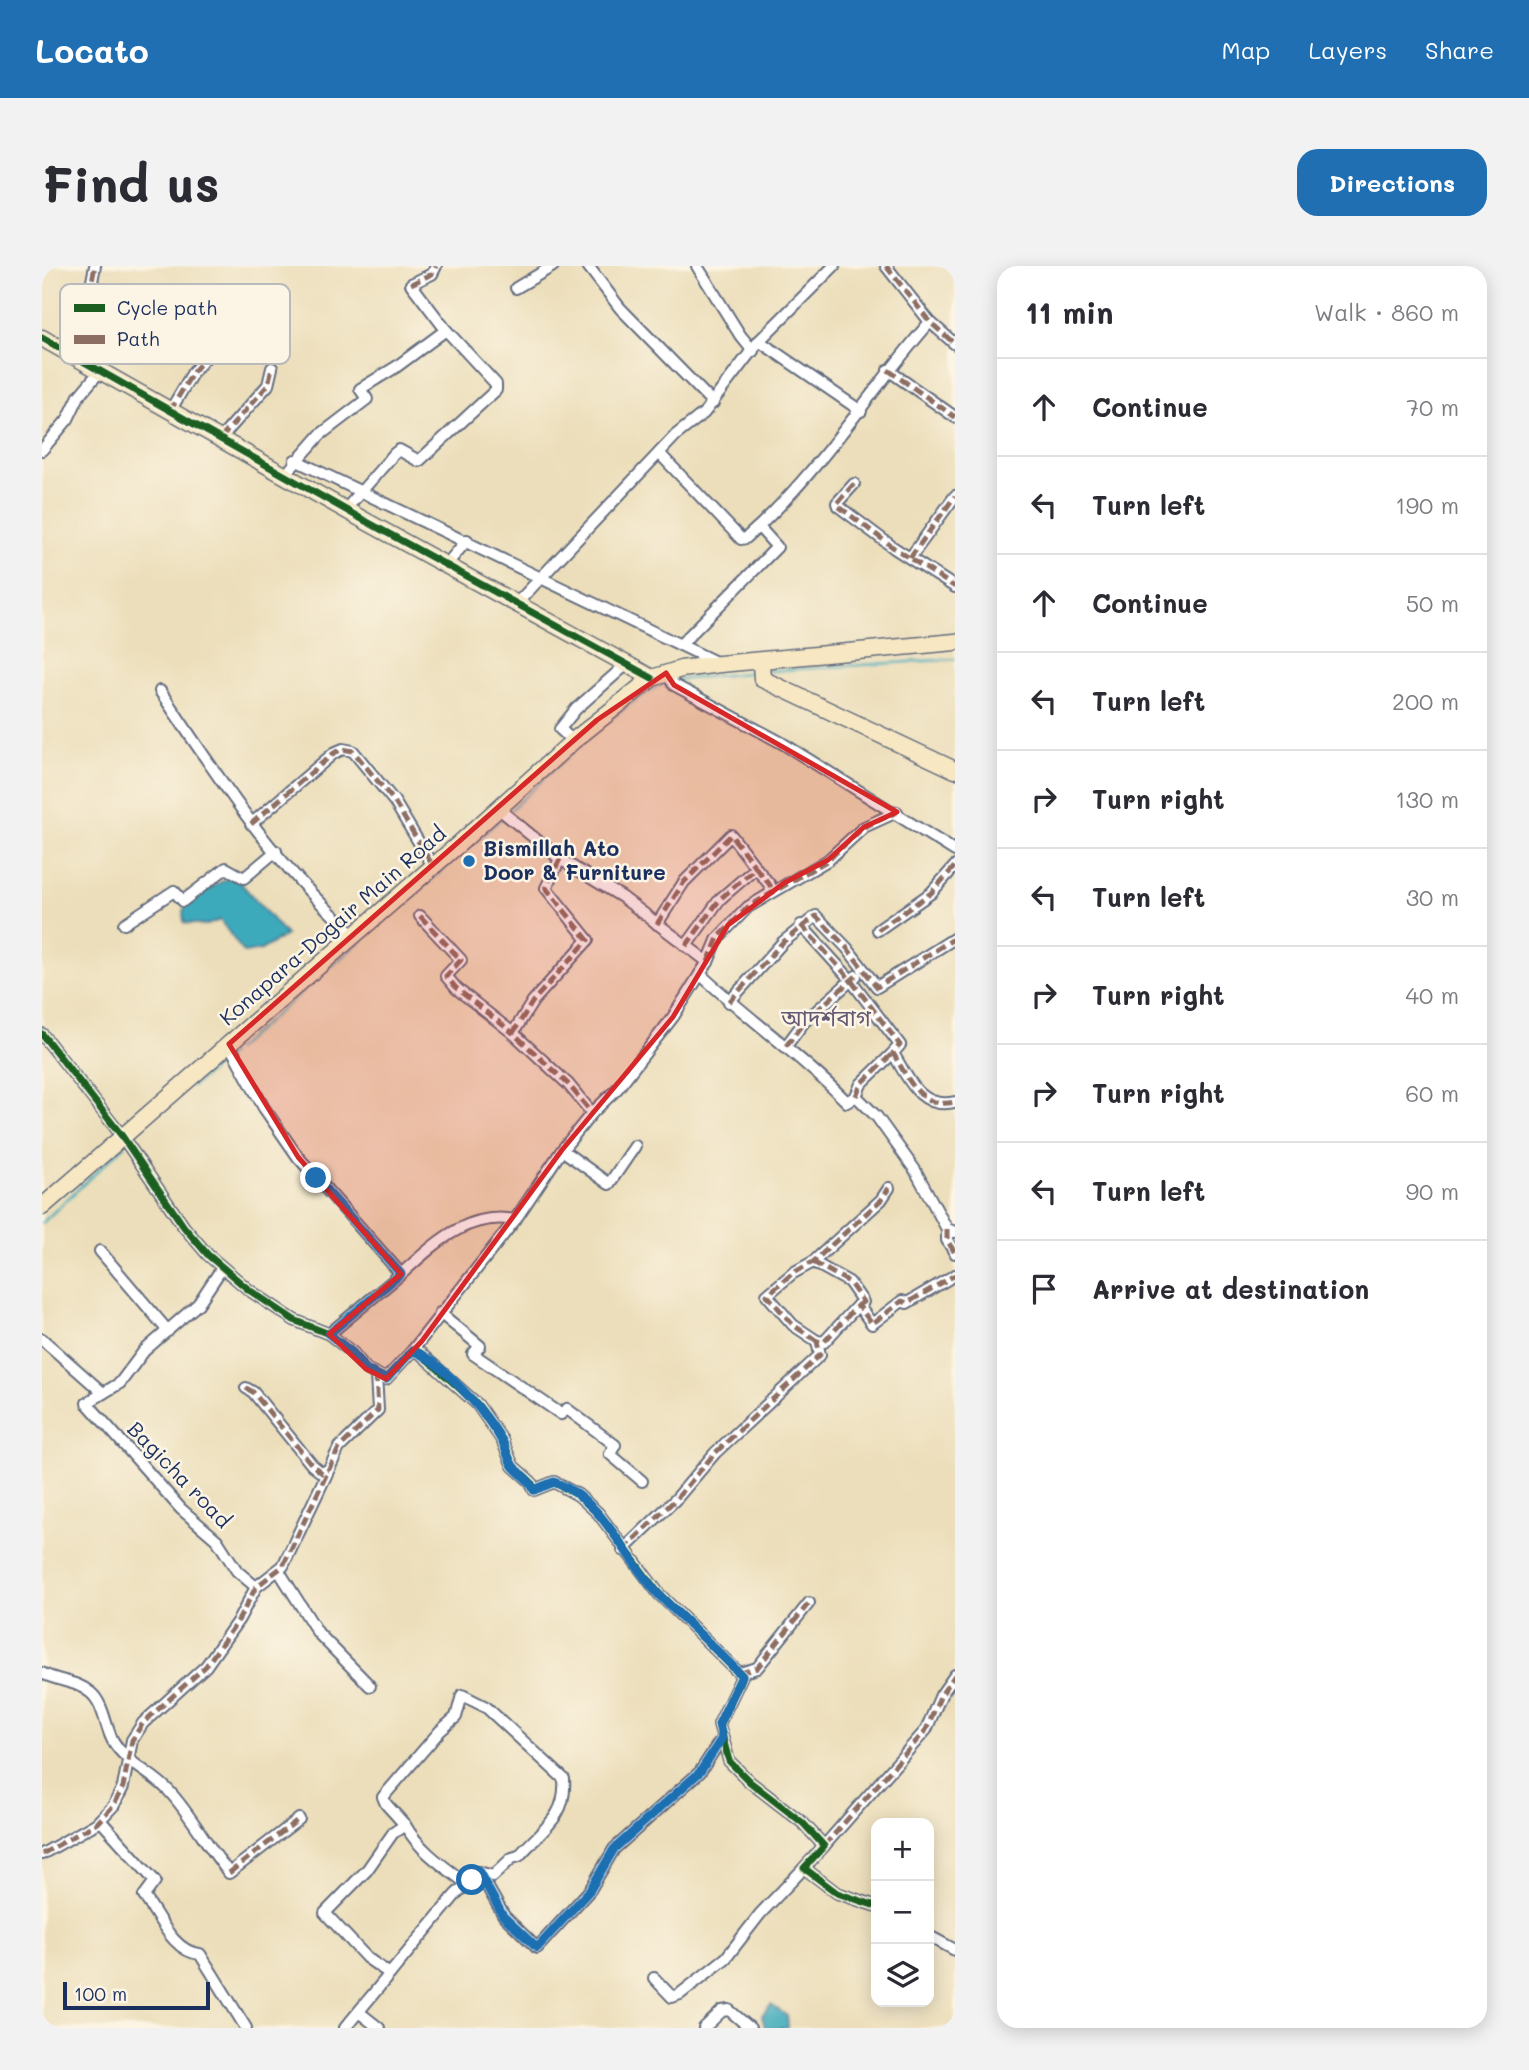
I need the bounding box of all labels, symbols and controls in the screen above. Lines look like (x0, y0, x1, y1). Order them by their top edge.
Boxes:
text: Locato (35, 28, 149, 71)
text: Map (1222, 34, 1270, 65)
text: Layers (1308, 34, 1387, 65)
text: Share (1425, 34, 1494, 65)
button: Directions (1297, 149, 1487, 216)
text: Find us (42, 151, 220, 214)
legend (60, 284, 290, 364)
text: 11 min (1025, 292, 1114, 332)
text: Cycle path (117, 295, 217, 320)
text: Walk · 860 m (1314, 297, 1459, 327)
text: Path (117, 326, 160, 351)
icon: ahead (1025, 388, 1063, 426)
text: Continue (1092, 390, 1208, 424)
text: 70 m (1406, 392, 1459, 422)
icon: left (1025, 486, 1063, 524)
text: Turn left (1092, 488, 1205, 522)
text: 190 m (1395, 490, 1459, 520)
icon: ahead (1025, 584, 1063, 622)
text: Continue (1092, 586, 1208, 620)
text: 50 m (1406, 588, 1459, 618)
icon: left (1025, 682, 1063, 720)
text: Turn left (1092, 684, 1205, 718)
text: 200 m (1392, 686, 1459, 716)
icon: right (1025, 780, 1063, 818)
text: Turn right (1092, 782, 1225, 816)
text: 130 m (1395, 784, 1459, 814)
street label: Konapara-Dogair Main Road (213, 819, 451, 1031)
place label: Bismillah Ato Door & Furniture (483, 834, 666, 885)
marker: Bismillah Ato Door & Furniture (461, 853, 477, 869)
icon: left (1025, 878, 1063, 916)
text: Turn left (1092, 880, 1205, 914)
text: 30 m (1406, 882, 1459, 912)
icon: right (1025, 976, 1063, 1014)
text: Turn right (1092, 978, 1225, 1012)
text: 40 m (1406, 980, 1459, 1010)
district label: আদর্শবাগ (780, 1002, 872, 1032)
icon: right (1025, 1074, 1063, 1112)
text: Turn right (1092, 1076, 1225, 1110)
text: 60 m (1405, 1078, 1459, 1108)
route end (300, 1162, 331, 1193)
icon: left (1025, 1172, 1063, 1210)
text: Turn left (1092, 1174, 1205, 1208)
text: 90 m (1406, 1176, 1459, 1206)
icon: arrive (1025, 1270, 1063, 1308)
text: Arrive at destination (1092, 1272, 1369, 1306)
street label: Bagicha road (122, 1415, 238, 1533)
map controls (871, 1818, 934, 2007)
button: + (871, 1818, 934, 1881)
route start (456, 1864, 487, 1895)
button: − (871, 1881, 934, 1944)
button: layers (871, 1944, 934, 2007)
scale bar (63, 1979, 210, 2011)
text: 100 m (74, 1981, 127, 2006)

